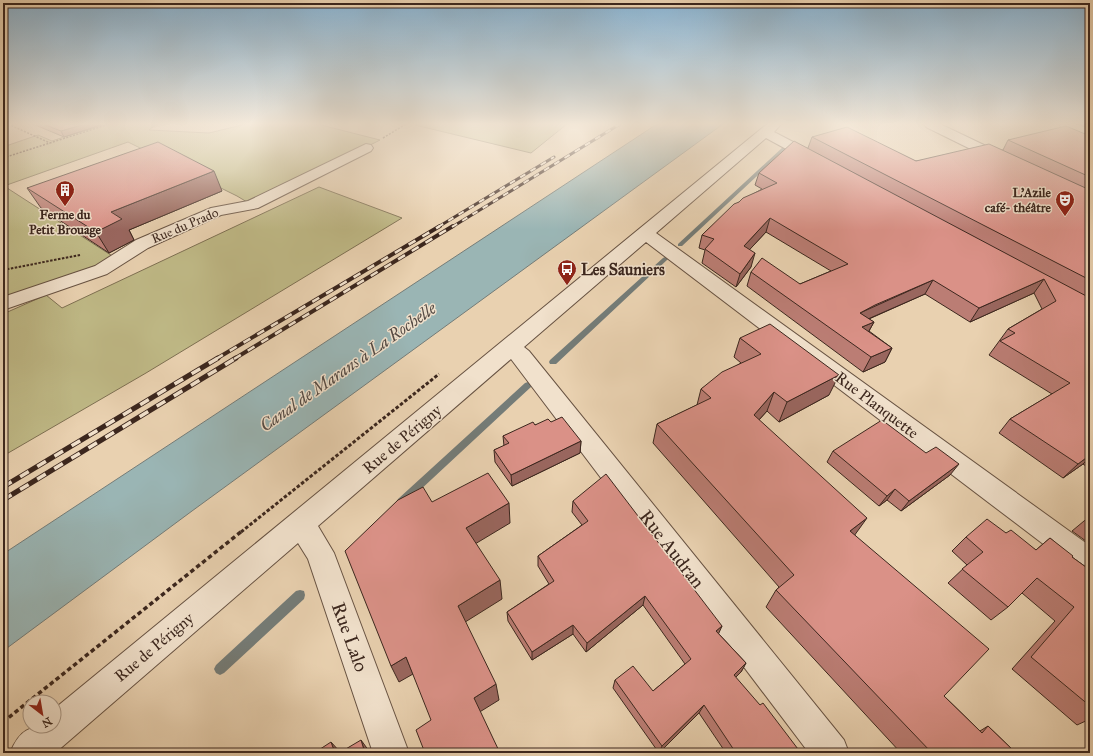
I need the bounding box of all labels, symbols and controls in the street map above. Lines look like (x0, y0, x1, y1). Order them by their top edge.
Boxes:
building icon: Ferme du Petit Brouage (54, 179, 76, 207)
place label: L'Azile café- théâtre (985, 185, 1052, 216)
theatre icon: L'Azile café- théâtre (1054, 189, 1076, 217)
street label: Rue du Prado (149, 205, 221, 247)
place label: Ferme du Petit Brouage (29, 207, 102, 238)
bus stop icon: Les Sauniers (556, 258, 578, 286)
place label: Les Sauniers (581, 260, 665, 279)
water label: Canal de Marans à La Rochelle (256, 298, 441, 436)
street label: Rue Planquette (831, 367, 923, 444)
street label: Rue de Périgny (359, 400, 446, 478)
street label: Rue Audran (634, 505, 710, 593)
street label: Rue Lalo (327, 599, 373, 675)
street label: Rue de Périgny (111, 608, 198, 686)
north arrow (22, 694, 62, 734)
text: N (39, 714, 54, 730)

